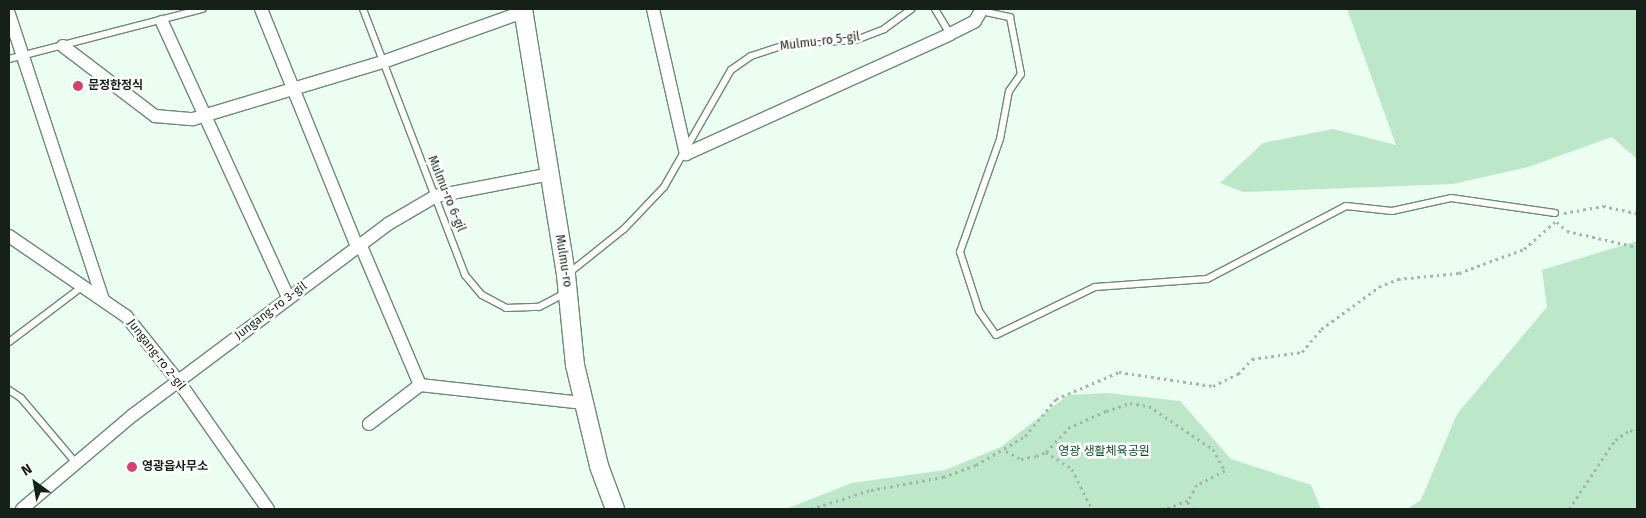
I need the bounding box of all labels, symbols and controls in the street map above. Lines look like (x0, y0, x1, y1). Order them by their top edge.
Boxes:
street label: Mulmu-ro 5-gil (779, 30, 861, 54)
place label: 문정한정식 (88, 79, 143, 93)
marker: 문정한정식 (72, 80, 84, 92)
street label: Mulmu-ro 6-gil (424, 154, 468, 234)
street label: Mulmu-ro (552, 234, 574, 288)
street label: Jungang-ro 3-gil (232, 279, 310, 343)
street label: Jungang-ro 2-gil (124, 316, 188, 394)
park label: 영광 생활체육공원 (1058, 445, 1150, 459)
north arrow (10, 458, 60, 508)
text: N (18, 460, 35, 480)
place label: 영광읍사무소 (142, 460, 208, 474)
marker: 영광읍사무소 (126, 461, 138, 473)

